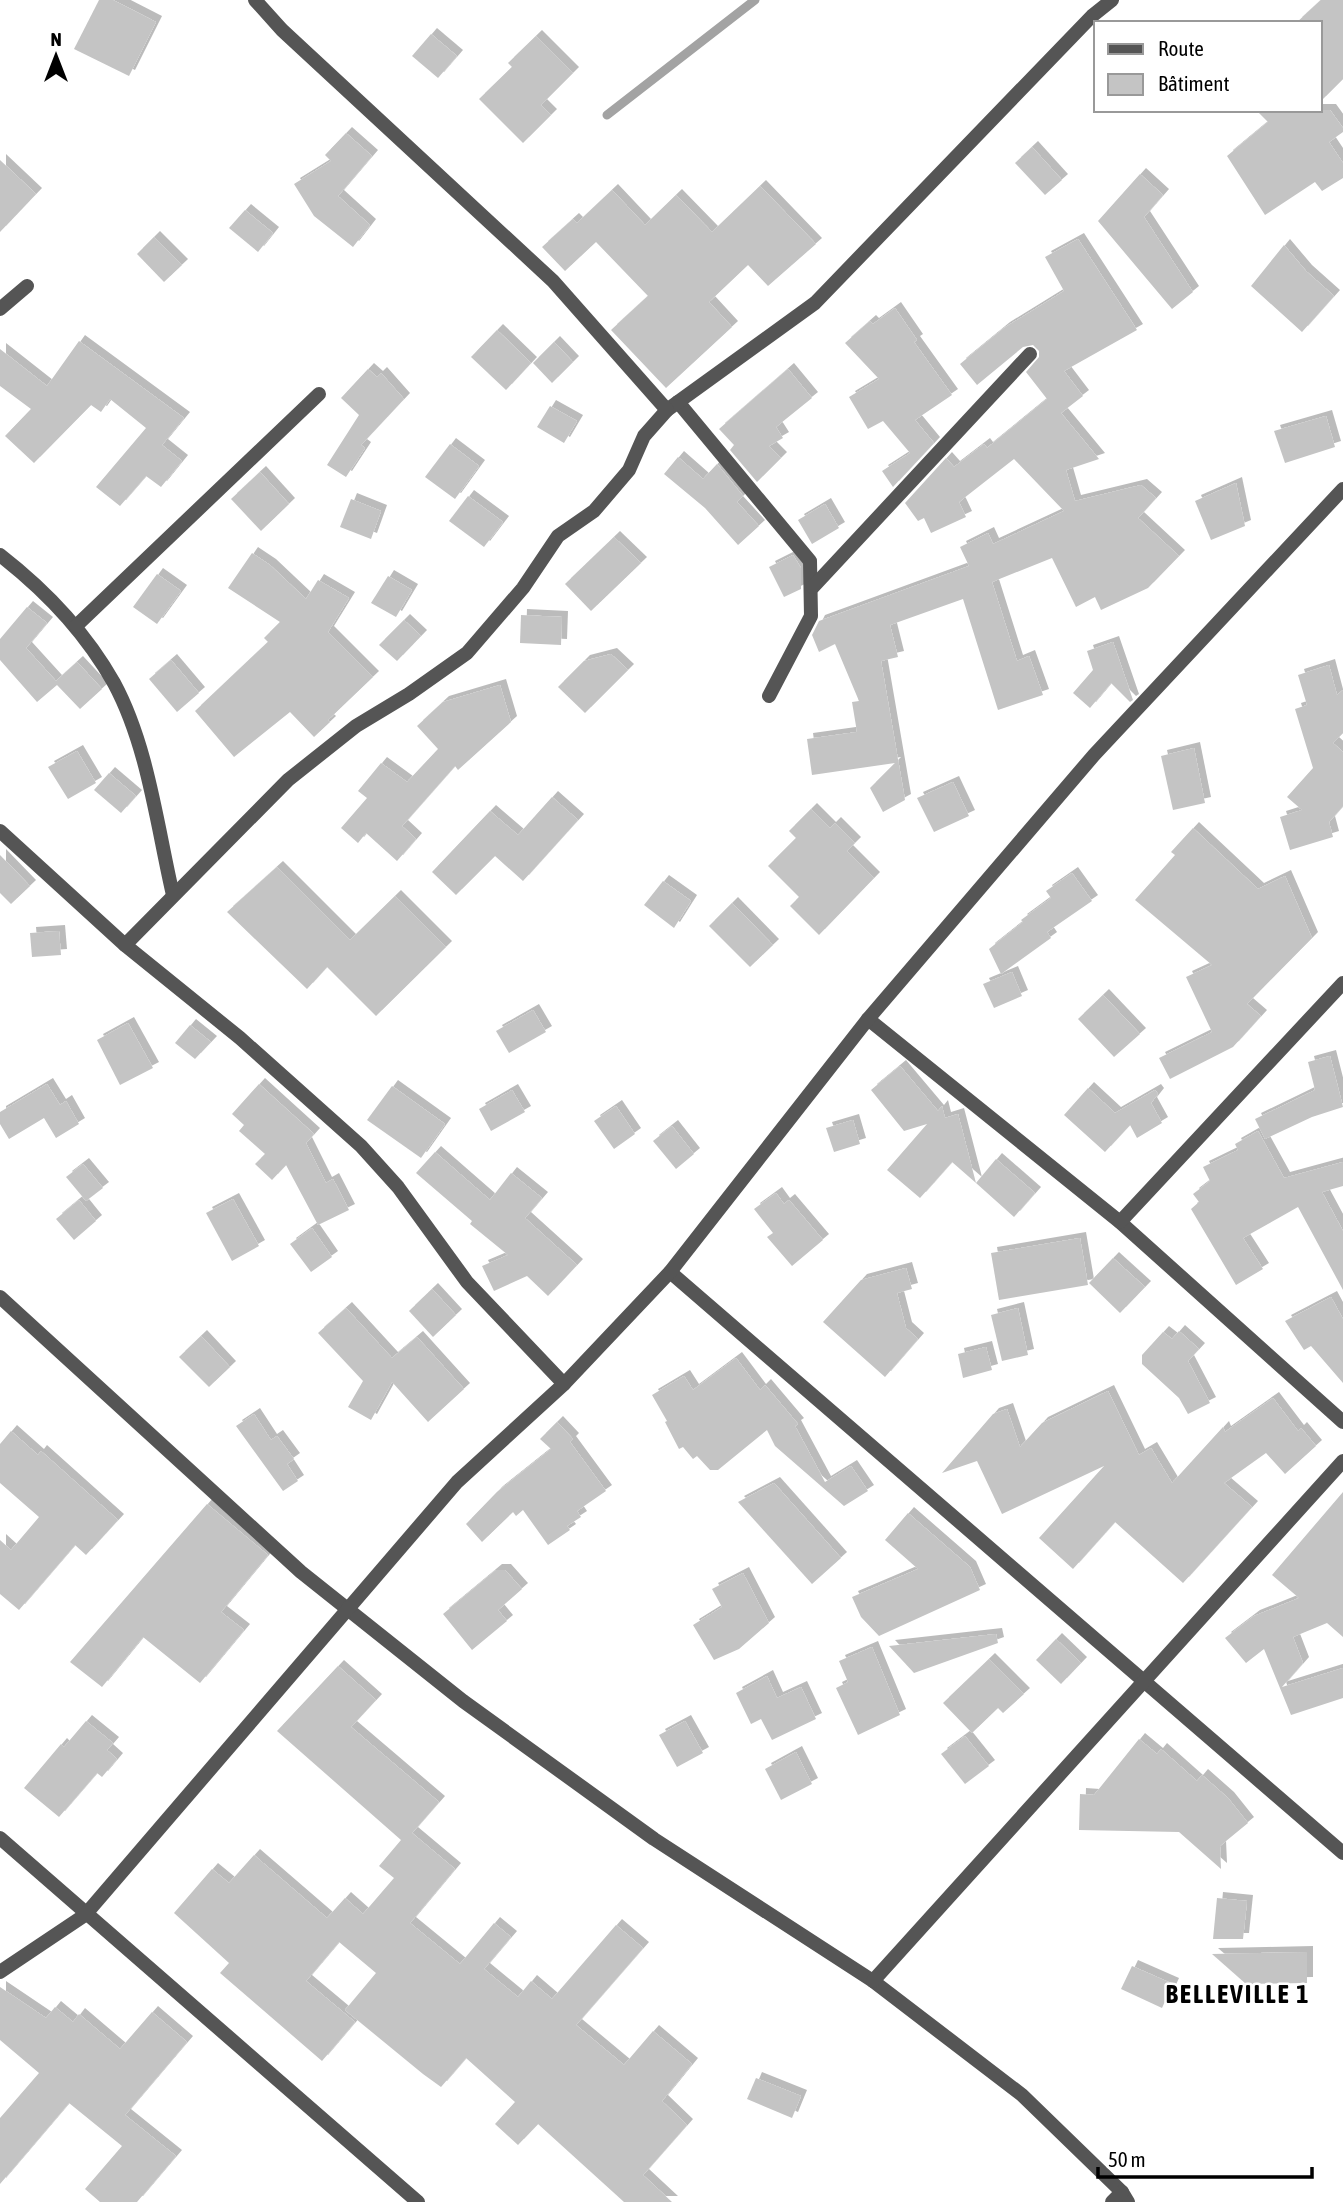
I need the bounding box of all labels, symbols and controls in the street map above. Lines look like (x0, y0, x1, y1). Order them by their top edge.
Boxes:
north arrow (21, 21, 91, 91)
legend (1094, 21, 1322, 112)
text: N (50, 28, 62, 50)
text: Route (1158, 36, 1204, 60)
text: Bâtiment (1158, 71, 1229, 95)
district label: BELLEVILLE 1 (1166, 1979, 1310, 2009)
scale bar (1098, 2136, 1312, 2180)
text: 50 m (1108, 2147, 1146, 2171)

